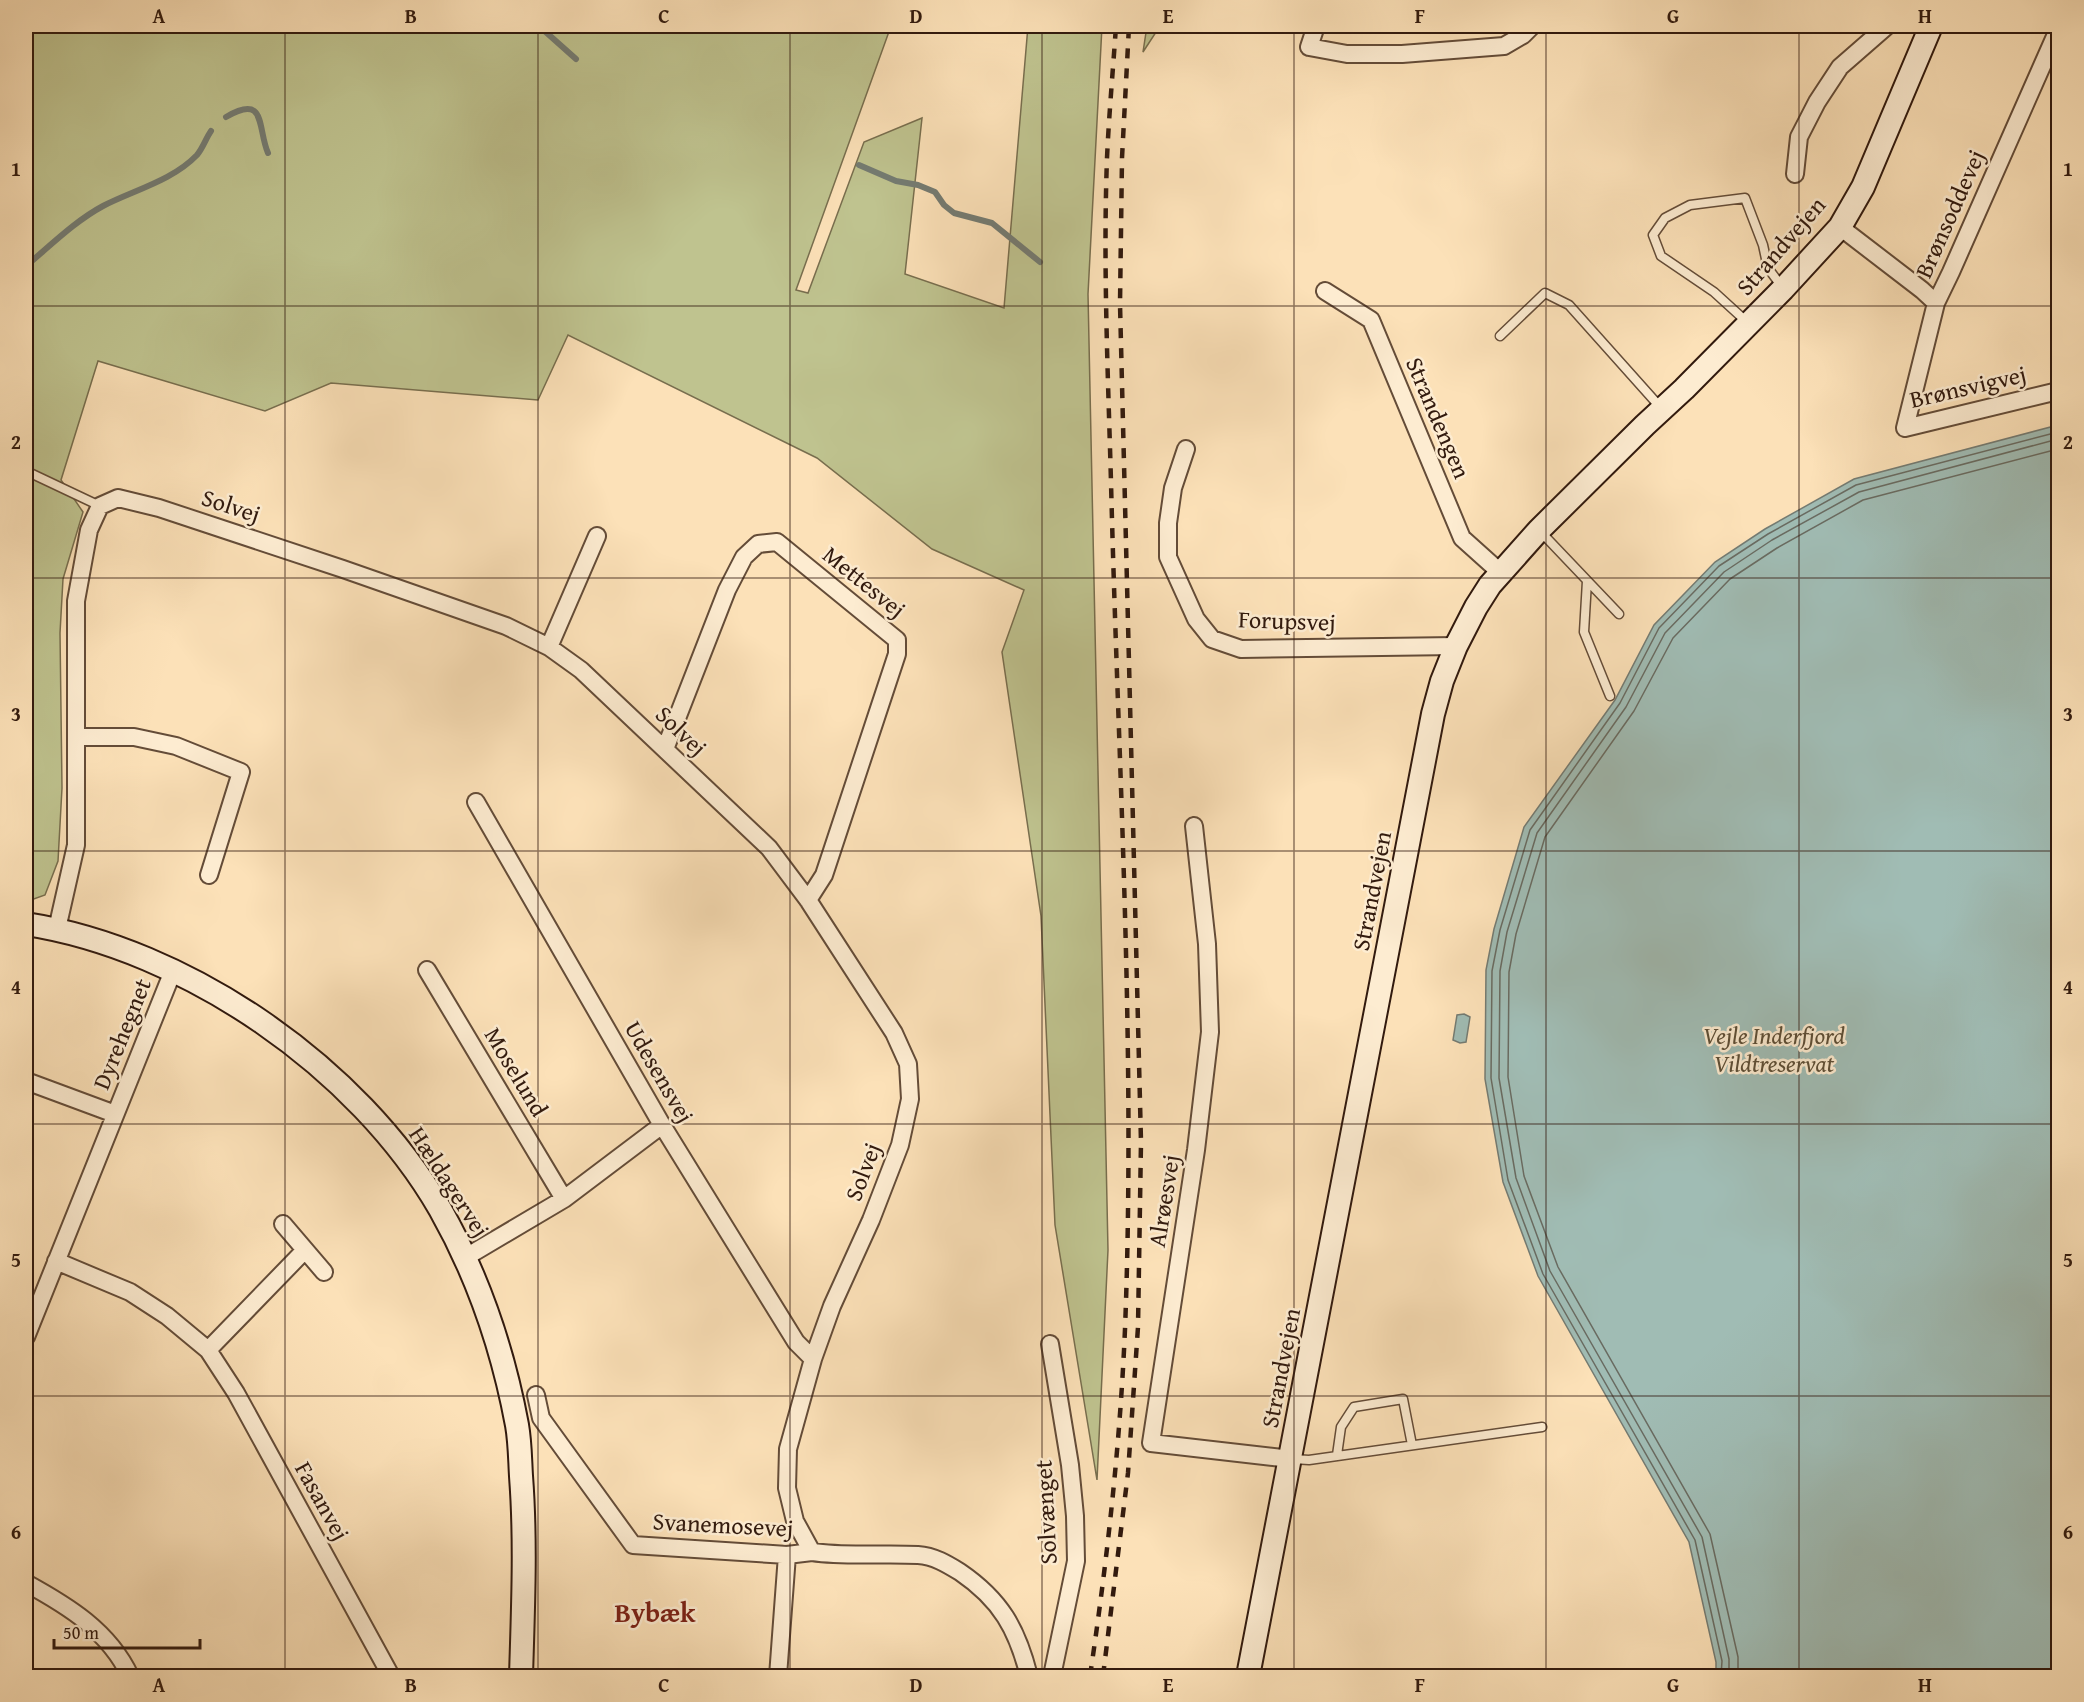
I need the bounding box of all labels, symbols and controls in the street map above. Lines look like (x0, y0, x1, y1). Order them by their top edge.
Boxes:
text: A (153, 1, 166, 30)
text: B (405, 1, 417, 30)
text: C (658, 1, 670, 30)
text: D (909, 1, 923, 30)
text: E (1163, 1, 1174, 30)
text: F (1415, 1, 1425, 30)
text: G (1667, 1, 1679, 30)
text: H (1918, 1, 1932, 30)
street label: Brønsoddevej (1906, 144, 1993, 283)
text: 1 (11, 154, 21, 183)
text: 1 (2063, 154, 2073, 183)
street label: Strandvejen (1728, 188, 1834, 303)
street label: Strandengen (1397, 352, 1480, 484)
street label: Brønsvigvej (1906, 356, 2030, 417)
text: 2 (11, 427, 21, 456)
text: 2 (2063, 427, 2073, 456)
street label: Solvej (197, 480, 265, 531)
street label: Mettesvej (815, 537, 913, 626)
street label: Forupsvej (1238, 601, 1336, 640)
street label: Solvej (648, 697, 715, 764)
text: 3 (11, 699, 21, 728)
text: 3 (2063, 699, 2073, 728)
street label: Strandvejen (1343, 828, 1400, 954)
text: 4 (11, 972, 21, 1001)
street label: Dyrehegnet (83, 972, 160, 1095)
text: 4 (2063, 972, 2073, 1001)
street label: Udesensvej (616, 1014, 703, 1129)
park label: Vejle Inderfjord Vildtreservat (1703, 1018, 1846, 1081)
street label: Moselund (476, 1020, 557, 1123)
street label: Hældagervej (400, 1119, 498, 1244)
street label: Solvej (835, 1138, 890, 1206)
street label: Alrøesvej (1139, 1152, 1188, 1250)
text: 5 (11, 1245, 21, 1274)
text: 5 (2063, 1245, 2073, 1274)
street label: Strandvejen (1252, 1305, 1309, 1431)
street label: Fasanvej (286, 1455, 358, 1547)
street label: Solvænget (1025, 1458, 1066, 1565)
street label: Svanemosevej (652, 1503, 794, 1546)
text: 6 (11, 1517, 21, 1546)
text: 6 (2063, 1517, 2073, 1546)
district label: Bybæk (615, 1592, 696, 1632)
scale bar (54, 1612, 200, 1650)
text: 50 m (63, 1619, 99, 1646)
text: A (153, 1670, 166, 1699)
text: B (405, 1670, 417, 1699)
text: C (658, 1670, 670, 1699)
text: D (909, 1670, 923, 1699)
text: E (1163, 1670, 1174, 1699)
text: F (1415, 1670, 1425, 1699)
text: G (1667, 1670, 1679, 1699)
text: H (1918, 1670, 1932, 1699)

